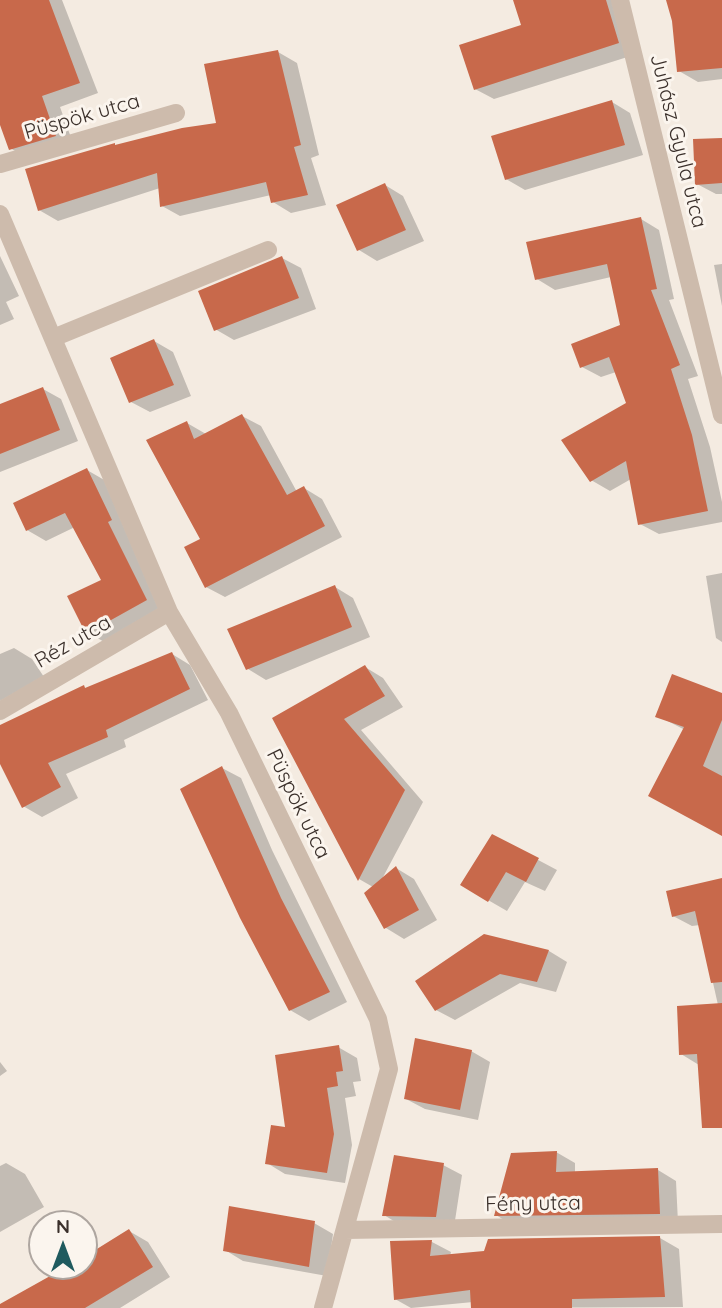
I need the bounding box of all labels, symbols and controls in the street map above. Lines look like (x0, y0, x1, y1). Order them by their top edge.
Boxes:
street label: Juhász Gyula utca (644, 51, 712, 231)
street label: Püspök utca (21, 88, 143, 146)
street label: Réz utca (30, 610, 116, 674)
street label: Püspök utca (261, 745, 335, 863)
street label: Fény utca (485, 1191, 581, 1217)
north arrow (28, 1210, 98, 1280)
text: N (56, 1214, 70, 1238)

